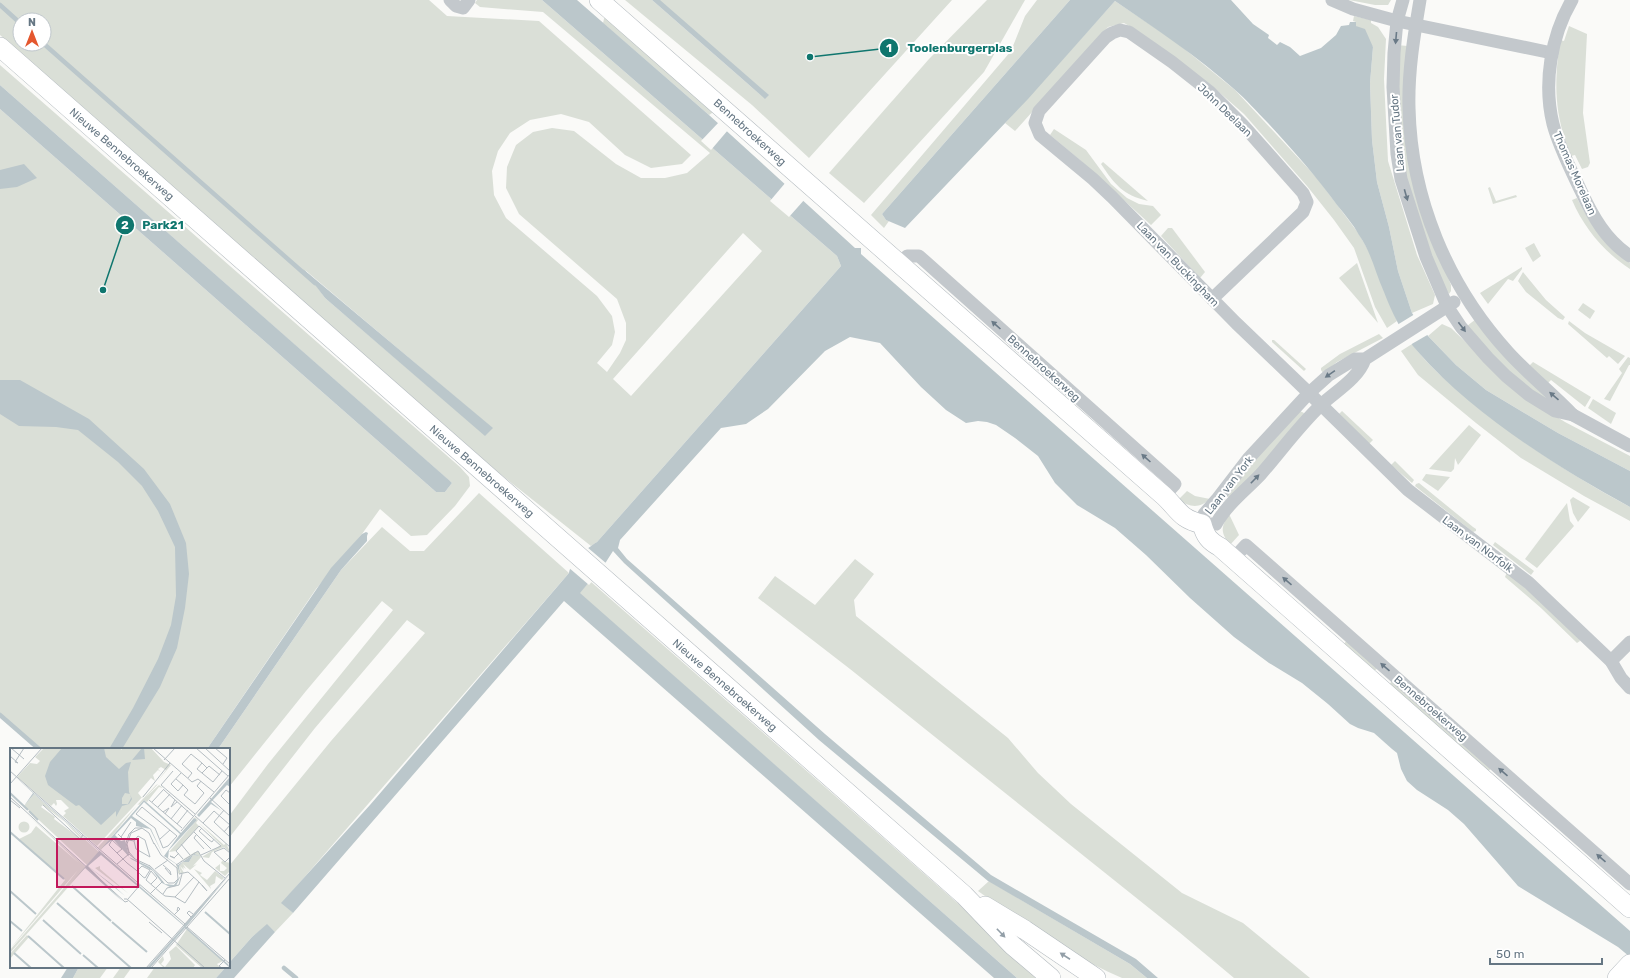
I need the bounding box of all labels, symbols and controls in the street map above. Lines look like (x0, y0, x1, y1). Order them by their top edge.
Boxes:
north arrow (12, 12, 52, 52)
text: N (28, 16, 36, 29)
one-way arrow (1392, 32, 1399, 44)
callout: Toolenburgerplas (879, 36, 1020, 60)
text: 1 (886, 41, 892, 55)
text: Toolenburgerplas (908, 41, 1013, 55)
street label: John Deelaan (1195, 81, 1255, 140)
street label: Laan van Tudor (1388, 93, 1407, 172)
street label: Bennebroekerweg (711, 96, 789, 168)
street label: Nieuwe Bennebroekerweg (67, 106, 176, 203)
street label: Thomas Morelaan (1550, 129, 1599, 217)
one-way arrow (1403, 189, 1409, 201)
callout: Park21 (115, 213, 192, 237)
text: 2 (121, 218, 129, 232)
text: Park21 (142, 218, 184, 232)
street label: Laan van Buckingham (1134, 219, 1222, 310)
one-way arrow (991, 320, 1001, 330)
one-way arrow (1457, 321, 1466, 332)
street label: Bennebroekerweg (1005, 332, 1083, 404)
one-way arrow (1325, 370, 1335, 378)
one-way arrow (1549, 392, 1558, 401)
street label: Nieuwe Bennebroekerweg (427, 423, 536, 520)
street label: Laan van York (1202, 453, 1256, 517)
one-way arrow (1141, 454, 1150, 463)
one-way arrow (1250, 474, 1260, 484)
street label: Laan van Norfolk (1440, 513, 1516, 576)
one-way arrow (1282, 577, 1293, 586)
street label: Nieuwe Bennebroekerweg (670, 637, 779, 734)
one-way arrow (1380, 663, 1390, 672)
street label: Bennebroekerweg (1391, 673, 1470, 744)
inset map (10, 748, 230, 968)
one-way arrow (1498, 767, 1509, 776)
one-way arrow (1596, 853, 1606, 862)
one-way arrow (996, 928, 1006, 938)
scale bar (1490, 940, 1602, 966)
text: 50 m (1496, 947, 1524, 961)
one-way arrow (1059, 952, 1070, 960)

